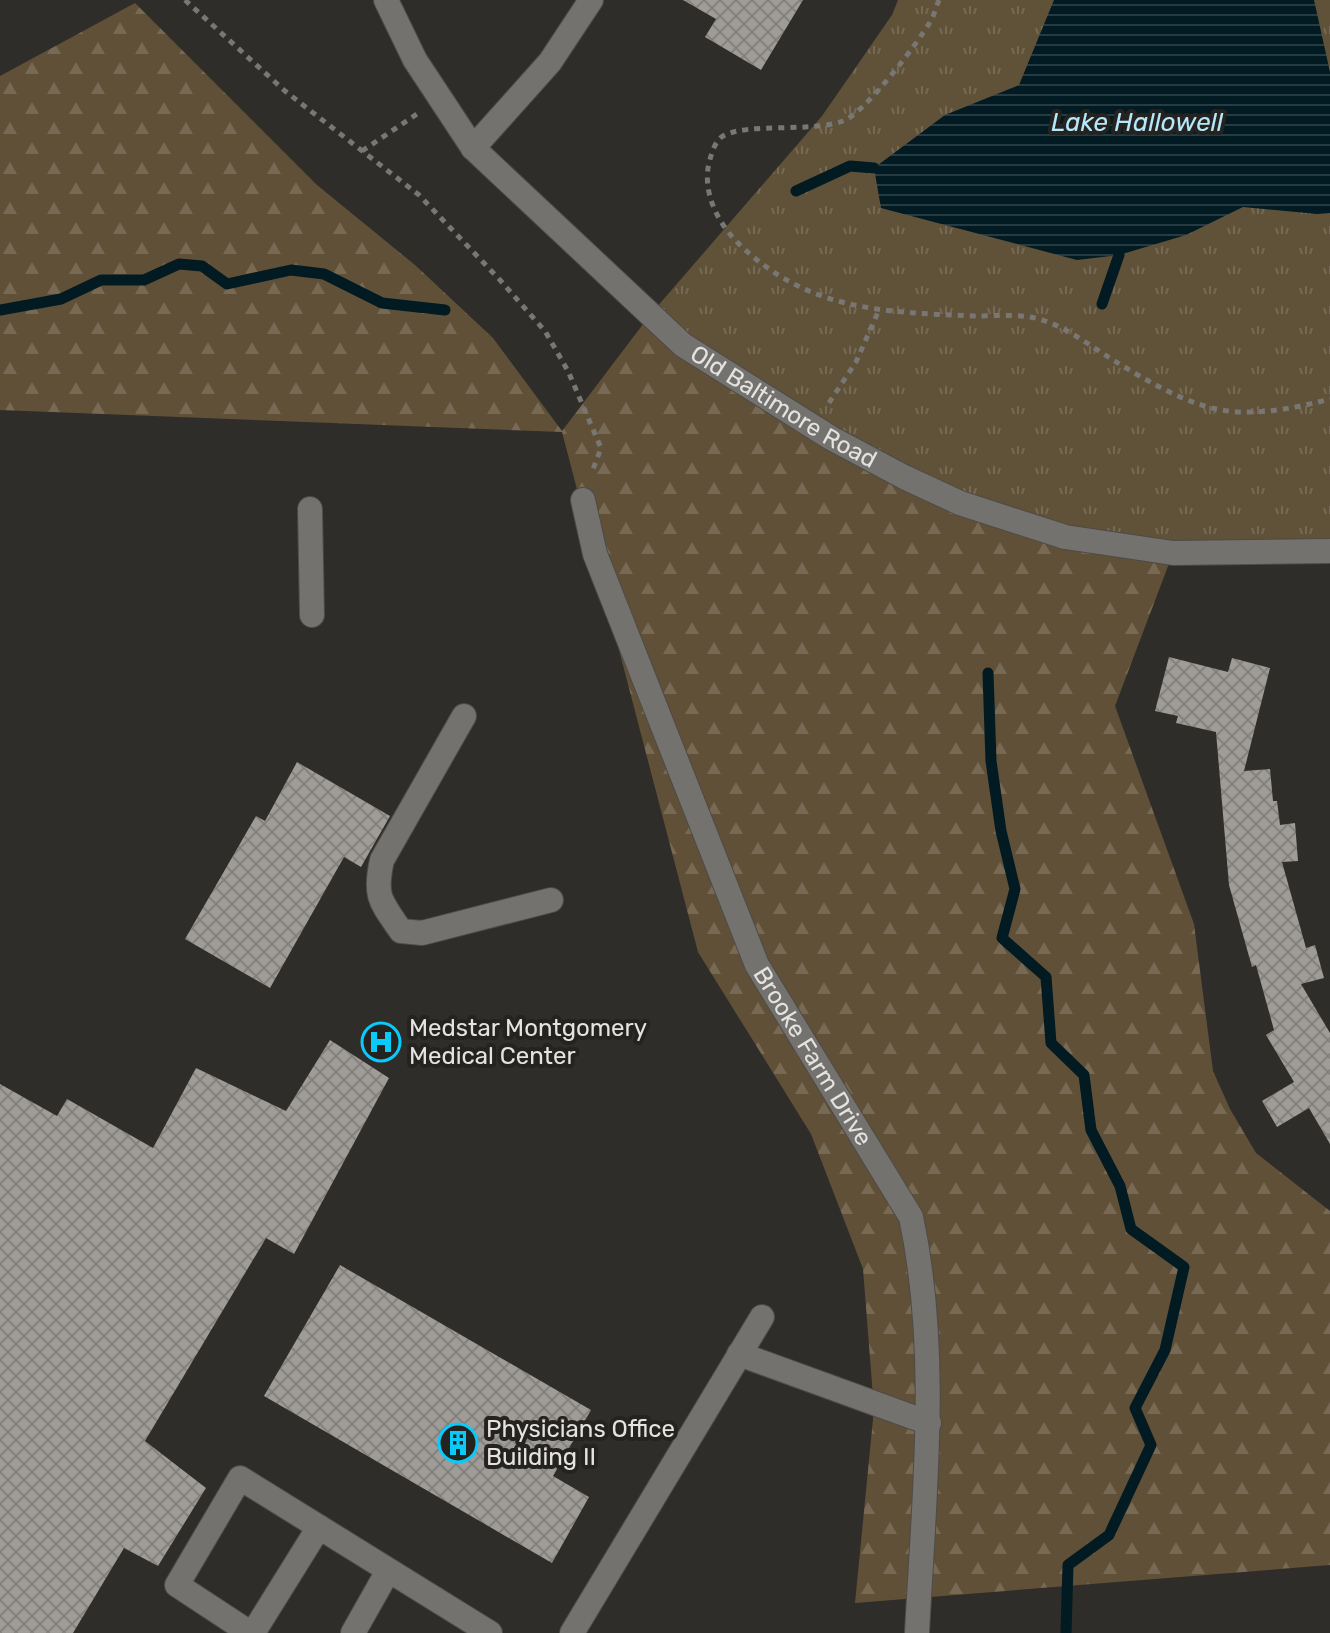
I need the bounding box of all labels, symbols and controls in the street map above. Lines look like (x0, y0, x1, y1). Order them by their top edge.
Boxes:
water label: Lake Hallowell (1051, 107, 1224, 138)
street label: Old Baltimore Road (685, 339, 881, 474)
street label: Brooke Farm Drive (748, 962, 878, 1151)
place label: Medstar Montgomery Medical Center (409, 1014, 647, 1070)
hospital icon: Medstar Montgomery Medical Center (360, 1021, 402, 1063)
place label: Physicians Office Building II (486, 1415, 675, 1471)
building icon: Physicians Office Building II (437, 1422, 479, 1464)

